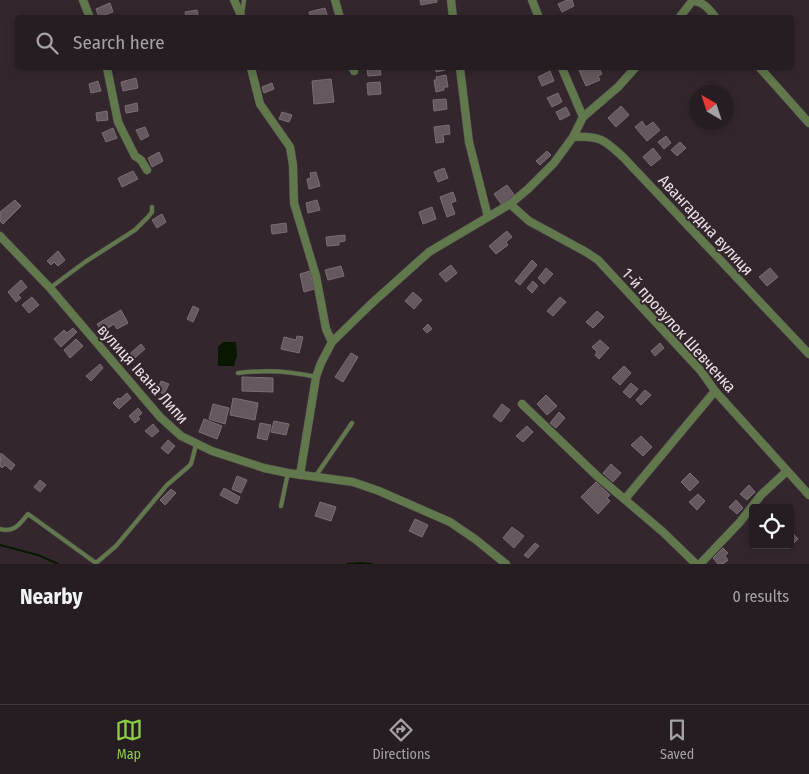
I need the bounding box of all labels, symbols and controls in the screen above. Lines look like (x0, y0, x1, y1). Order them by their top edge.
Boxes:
search box (15, 15, 794, 70)
icon: search (33, 29, 61, 57)
text: Search here (73, 31, 165, 54)
north arrow (689, 85, 734, 130)
street label: Авангардна вулиця (654, 171, 758, 279)
street label: 1-й провулок Шевченка (618, 264, 740, 396)
street label: вулиця Івана Липи (93, 320, 193, 428)
map controls (749, 504, 794, 549)
button: locate (749, 504, 794, 549)
text: Nearby (20, 584, 82, 610)
text: 0 results (732, 587, 789, 606)
tab: Map (115, 716, 143, 763)
tab: Directions (372, 716, 430, 763)
tab: Saved (660, 716, 694, 763)

